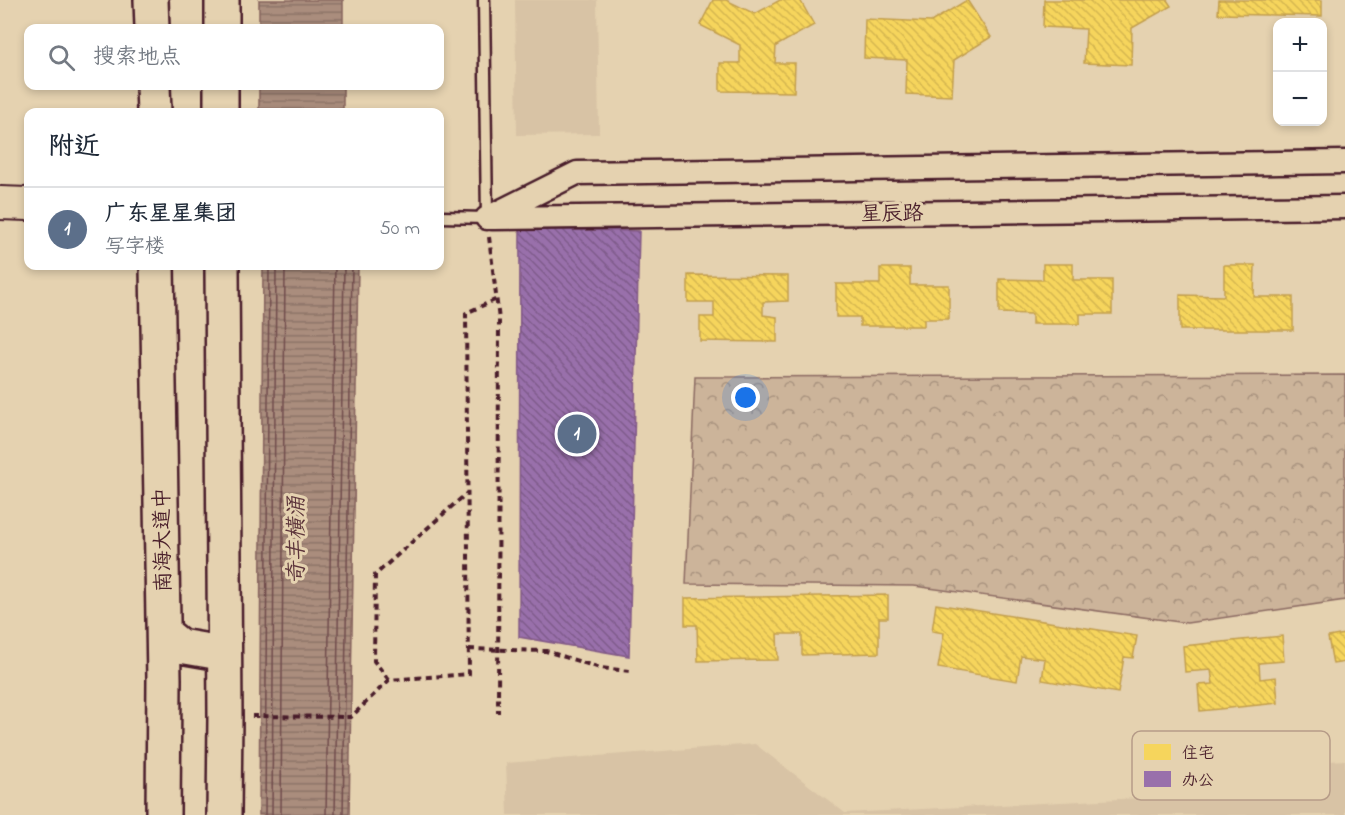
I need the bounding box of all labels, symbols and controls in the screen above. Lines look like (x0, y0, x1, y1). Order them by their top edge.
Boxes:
map controls (1273, 18, 1327, 126)
button: + (1273, 18, 1327, 72)
search box (24, 24, 444, 90)
icon: search (45, 41, 78, 74)
text: 搜索地点 (93, 42, 181, 74)
button: − (1273, 72, 1327, 126)
text: 附近 (48, 129, 100, 167)
text: 广东星星集团 (105, 199, 237, 231)
street label: 星辰路 (860, 199, 924, 231)
text: 1 (64, 215, 71, 244)
text: 50 m (379, 215, 420, 244)
text: 写字楼 (105, 233, 165, 262)
your location (731, 383, 760, 412)
pin: 1 (558, 412, 596, 456)
street label: 南海大道中 (148, 487, 180, 593)
water label: 奇丰横涌 (282, 495, 314, 584)
legend (1132, 731, 1330, 800)
text: 住宅 (1182, 742, 1214, 766)
text: 办公 (1182, 769, 1214, 793)

